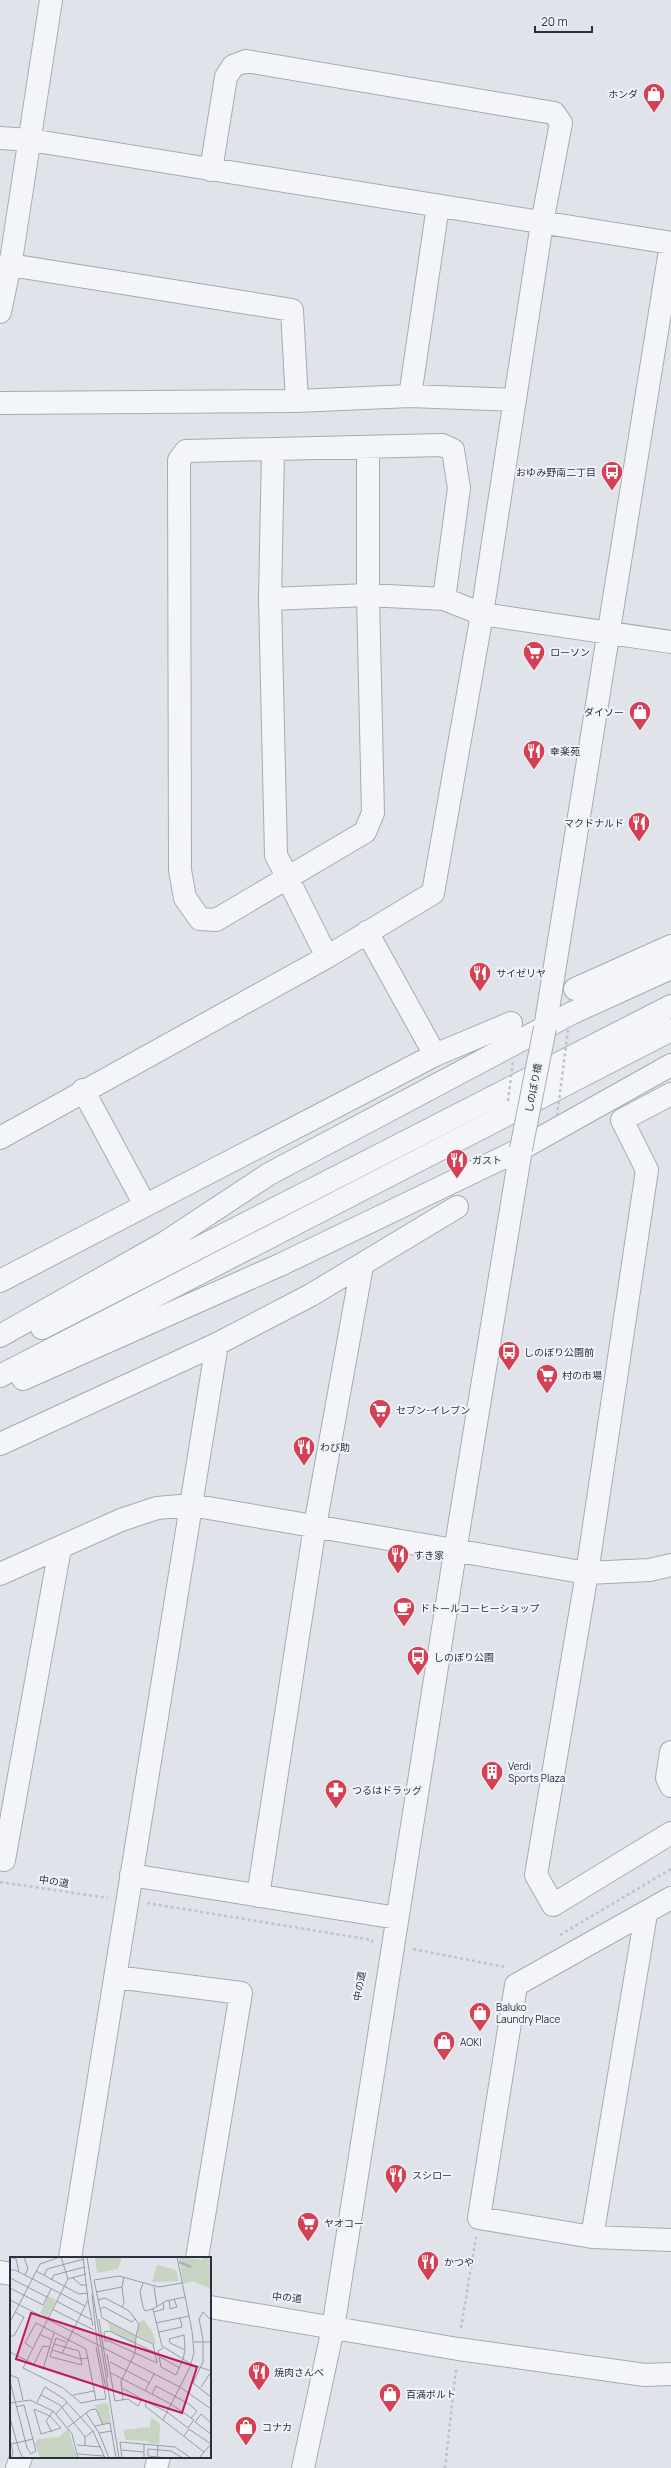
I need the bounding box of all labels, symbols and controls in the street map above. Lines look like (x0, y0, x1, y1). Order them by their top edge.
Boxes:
scale bar (535, 8, 592, 34)
text: 20 m (541, 13, 568, 30)
shop icon: ホンダ (641, 81, 667, 114)
place label: ホンダ (608, 87, 638, 101)
bus stop icon: おゆみ野南二丁目 (599, 459, 625, 492)
place label: おゆみ野南二丁目 (516, 465, 596, 479)
supermarket icon: ローソン (521, 639, 547, 672)
place label: ローソン (550, 645, 590, 659)
shop icon: ダイソー (627, 699, 653, 732)
place label: ダイソー (584, 705, 624, 719)
restaurant icon: 幸楽苑 (521, 738, 547, 771)
place label: 幸楽苑 (550, 744, 580, 758)
restaurant icon: マクドナルド (626, 810, 652, 843)
place label: マクドナルド (564, 816, 624, 830)
restaurant icon: サイゼリヤ (467, 960, 493, 993)
place label: サイゼリヤ (496, 966, 546, 980)
street label: しのぼり橋 (521, 1062, 545, 1114)
restaurant icon: ガスト (444, 1147, 470, 1180)
place label: ガスト (472, 1153, 502, 1167)
bus stop icon: しのぼり公園前 (496, 1339, 522, 1372)
place label: しのぼり公園前 (524, 1345, 594, 1359)
supermarket icon: 村の市場 (534, 1362, 560, 1395)
place label: 村の市場 (562, 1368, 602, 1382)
supermarket icon: セブン-イレブン (367, 1397, 393, 1430)
place label: セブン-イレブン (396, 1403, 470, 1417)
restaurant icon: わび助 (291, 1434, 317, 1467)
place label: わび助 (320, 1440, 350, 1454)
restaurant icon: すき家 (385, 1542, 411, 1575)
place label: すき家 (414, 1548, 444, 1562)
cafe icon: ドトールコーヒーショップ (391, 1595, 417, 1628)
place label: ドトールコーヒーショップ (420, 1601, 540, 1615)
bus stop icon: しのぼり公園 (405, 1644, 431, 1677)
place label: しのぼり公園 (434, 1650, 494, 1664)
building icon: Verdi Sports Plaza (479, 1759, 505, 1792)
place label: Verdi Sports Plaza (508, 1759, 565, 1785)
pharmacy icon: つるはドラッグ (323, 1777, 349, 1810)
place label: つるはドラッグ (352, 1783, 422, 1797)
street label: 中の道 (38, 1872, 70, 1890)
street label: 中の道 (350, 1970, 368, 2002)
shop icon: Baluko Laundry Place (467, 2000, 493, 2033)
place label: Baluko Laundry Place (496, 2000, 561, 2026)
shop icon: AOKI (431, 2029, 457, 2062)
place label: AOKI (460, 2035, 482, 2049)
restaurant icon: スシロー (383, 2162, 409, 2195)
place label: スシロー (412, 2168, 452, 2182)
supermarket icon: ヤオコー (295, 2210, 321, 2243)
place label: ヤオコー (324, 2216, 364, 2230)
restaurant icon: かつや (415, 2249, 441, 2282)
place label: かつや (444, 2255, 474, 2269)
inset map (10, 2257, 211, 2458)
street label: 中の道 (271, 2289, 303, 2305)
restaurant icon: 焼肉さんべ (246, 2359, 272, 2392)
place label: 焼肉さんべ (274, 2365, 324, 2379)
shop icon: 百満ボルト (377, 2381, 403, 2414)
place label: 百満ボルト (406, 2387, 456, 2401)
shop icon: コナカ (233, 2414, 259, 2447)
place label: コナカ (262, 2420, 292, 2434)

